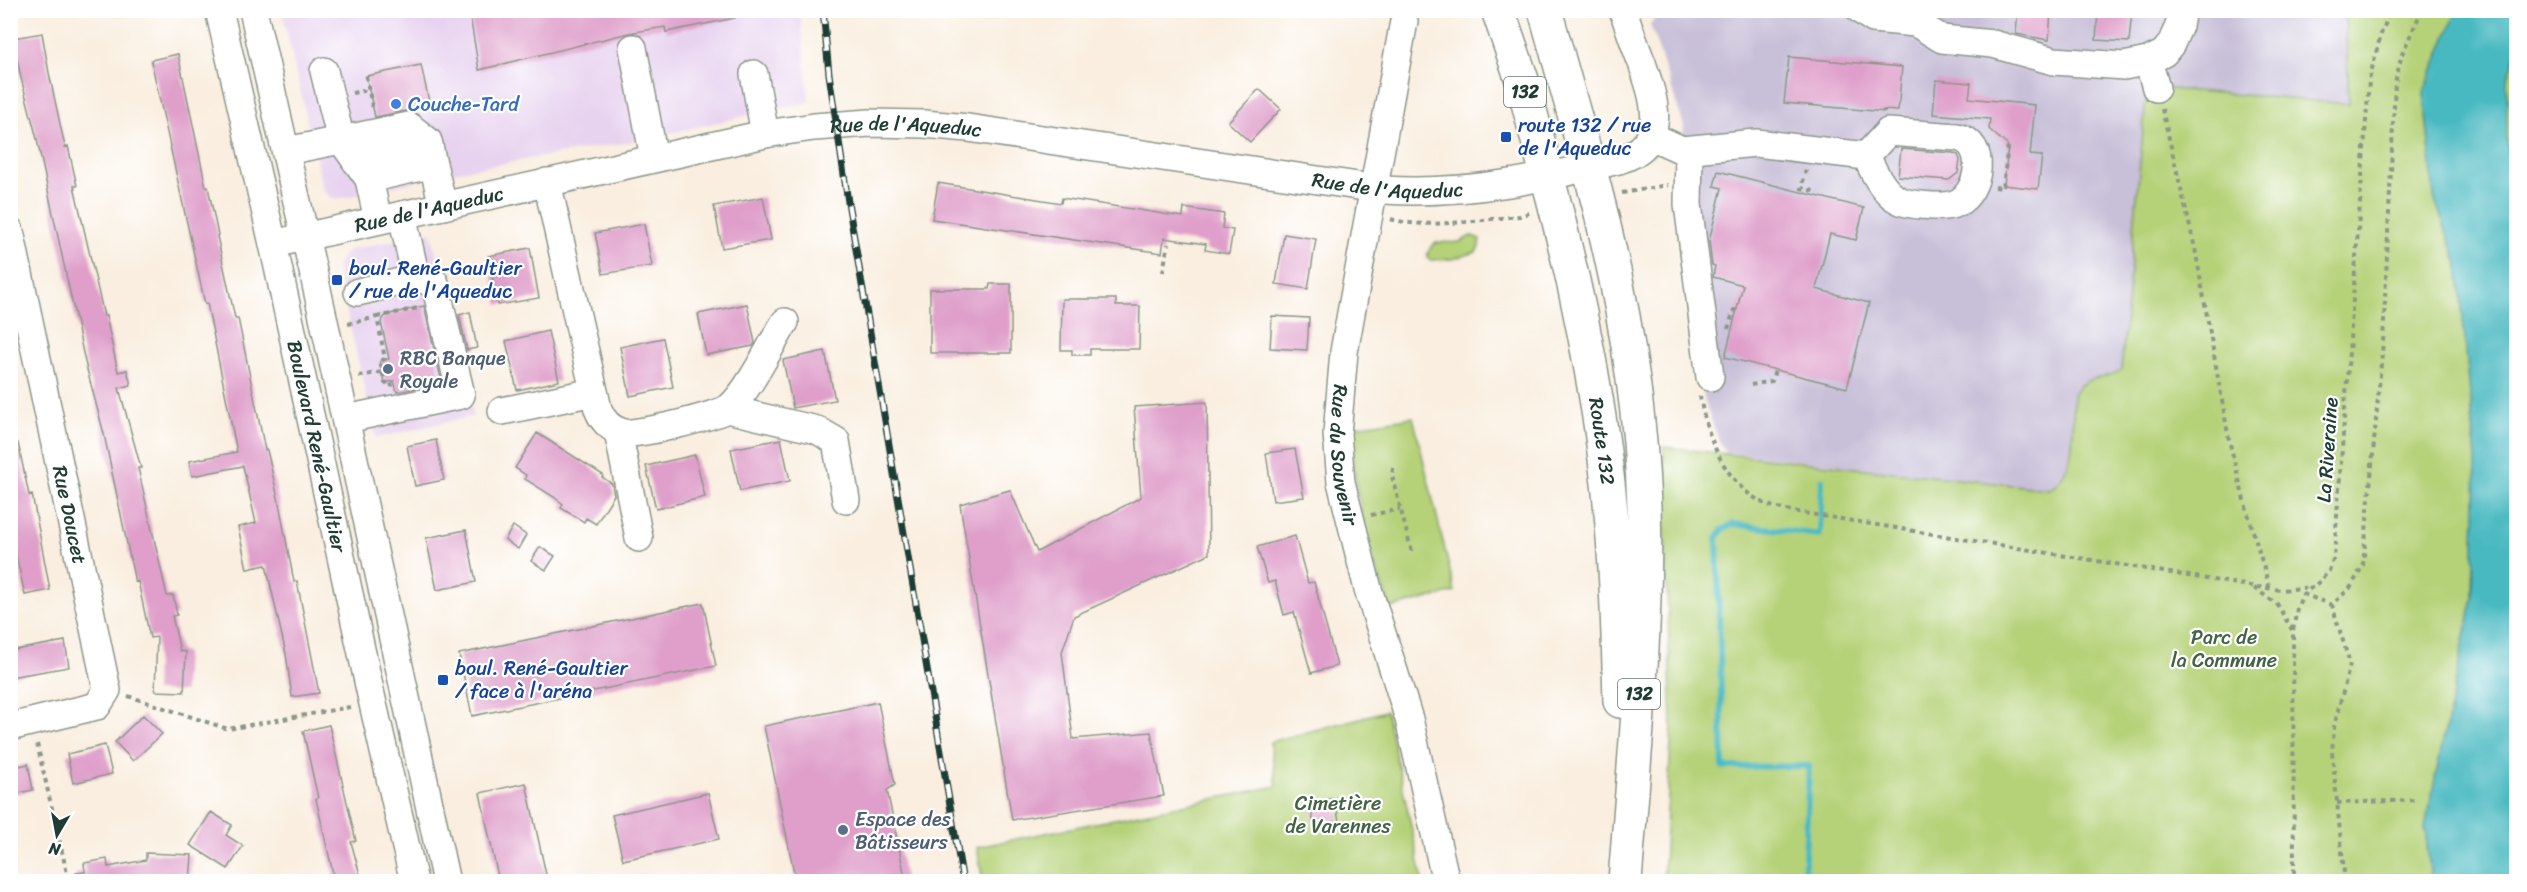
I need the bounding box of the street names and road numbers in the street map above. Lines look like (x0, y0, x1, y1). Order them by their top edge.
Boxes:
road number: 132 (1504, 77, 1546, 107)
street label: Rue de l'Aqueduc (829, 106, 984, 148)
street label: Rue de l'Aqueduc (1310, 162, 1465, 209)
street label: Rue de l'Aqueduc (351, 176, 507, 243)
street label: Boulevard René-Gaultier (276, 337, 357, 557)
street label: Rue du Souvenir (1319, 383, 1369, 531)
street label: Route 132 (1578, 395, 1625, 487)
street label: La Riveraine (2306, 396, 2349, 504)
street label: Rue Doucet (42, 462, 97, 568)
road number: 132 (1618, 679, 1660, 709)

